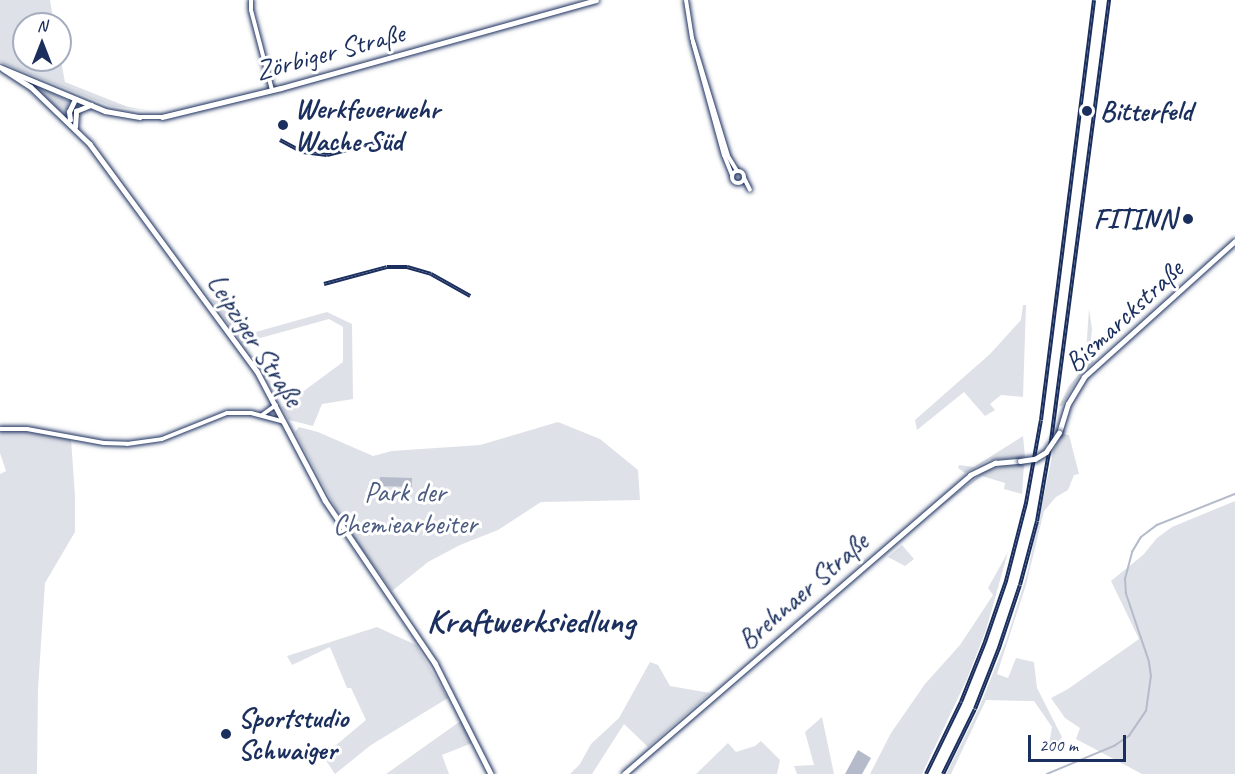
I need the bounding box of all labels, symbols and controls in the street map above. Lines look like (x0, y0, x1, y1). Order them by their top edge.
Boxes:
north arrow (12, 12, 72, 72)
text: N (37, 16, 47, 36)
street label: Zörbiger Straße (251, 16, 409, 88)
place label: Werkfeuerwehr Wache Süd (295, 92, 440, 158)
place label: Bitterfeld (1100, 94, 1192, 128)
marker: Bitterfeld (1078, 102, 1096, 120)
marker: Werkfeuerwehr Wache Süd (276, 118, 290, 132)
place label: FITINN (1094, 202, 1176, 236)
marker: FITINN (1181, 212, 1195, 226)
street label: Bismarckstraße (1058, 253, 1190, 379)
street label: Leipziger Straße (199, 267, 311, 413)
park label: Park der Chemiearbeiter (333, 475, 477, 541)
street label: Brehnaer Straße (731, 525, 875, 657)
district label: Kraftwerksiedlung (427, 601, 635, 641)
place label: Sportstudio Schwaiger (238, 701, 348, 767)
scale bar (1031, 723, 1128, 761)
marker: Sportstudio Schwaiger (219, 727, 233, 741)
text: 200 m (1039, 734, 1078, 756)

